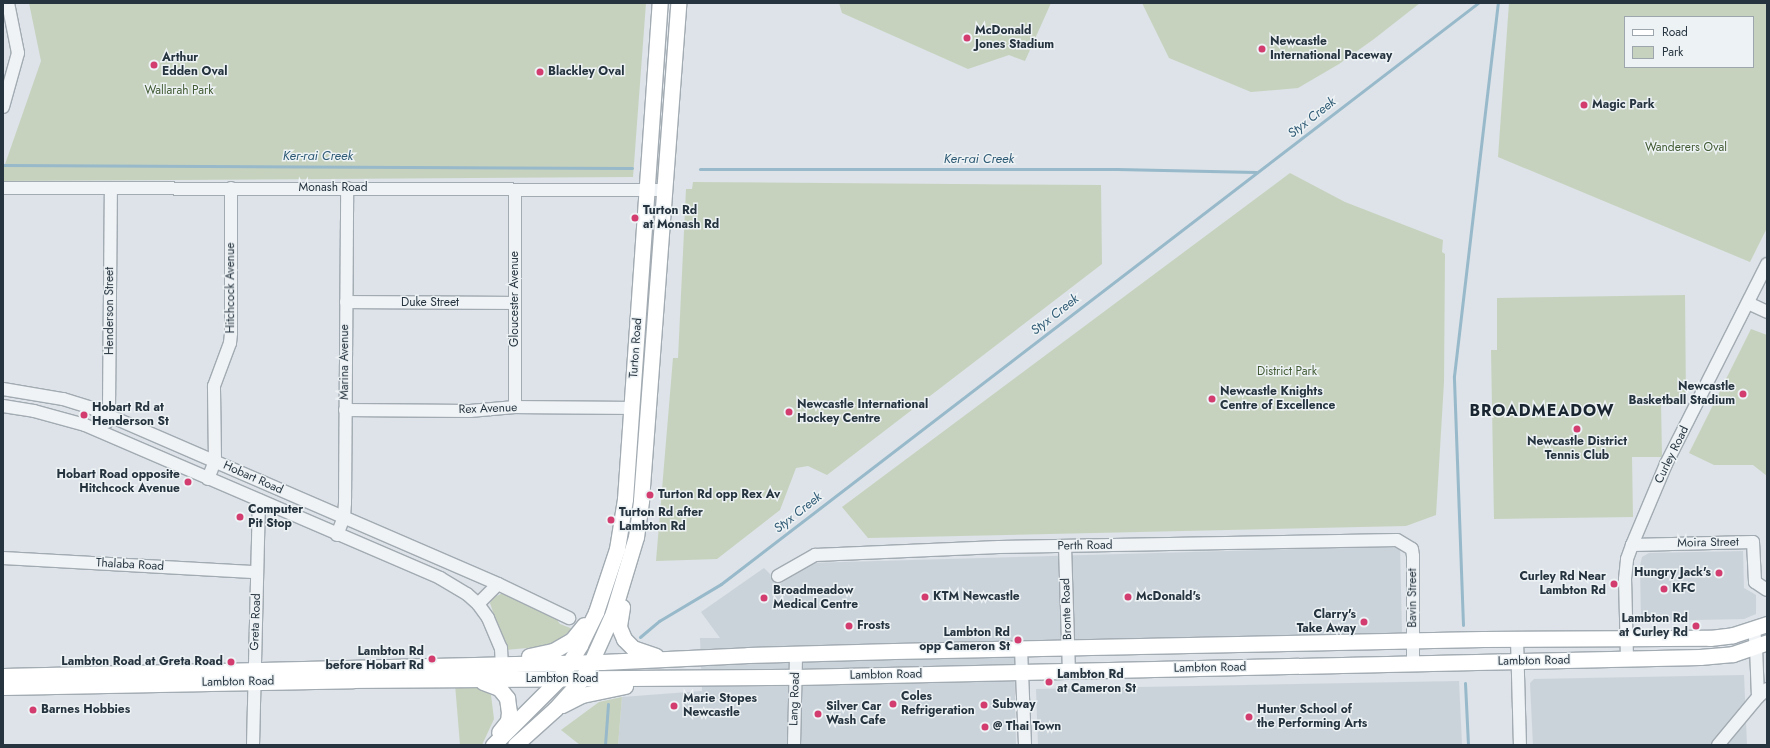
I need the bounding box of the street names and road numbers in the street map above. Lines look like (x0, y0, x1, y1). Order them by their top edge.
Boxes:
street label: Monash Road (299, 181, 367, 195)
street label: Hitchcock Avenue (224, 243, 238, 333)
street label: Gloucester Avenue (508, 251, 522, 347)
street label: Henderson Street (103, 267, 117, 355)
street label: Duke Street (401, 296, 459, 310)
street label: Turton Road (627, 317, 645, 379)
street label: Marina Avenue (338, 324, 352, 400)
street label: Rex Avenue (458, 401, 518, 417)
street label: Curley Road (1652, 424, 1692, 486)
street label: Hobart Road (221, 458, 285, 498)
street label: Moira Street (1677, 535, 1739, 551)
street label: Perth Road (1057, 538, 1113, 554)
street label: Thalaba Road (96, 556, 164, 574)
street label: Bavin Street (1406, 568, 1420, 628)
street label: Bronte Road (1059, 578, 1075, 640)
street label: Greta Road (248, 593, 264, 651)
street label: Lambton Road (1498, 653, 1570, 669)
street label: Lambton Road (1174, 660, 1246, 676)
street label: Lambton Road (850, 667, 922, 683)
street label: Lambton Road (526, 672, 598, 686)
street label: Lang Road (787, 672, 803, 726)
street label: Lambton Road (202, 674, 274, 690)

